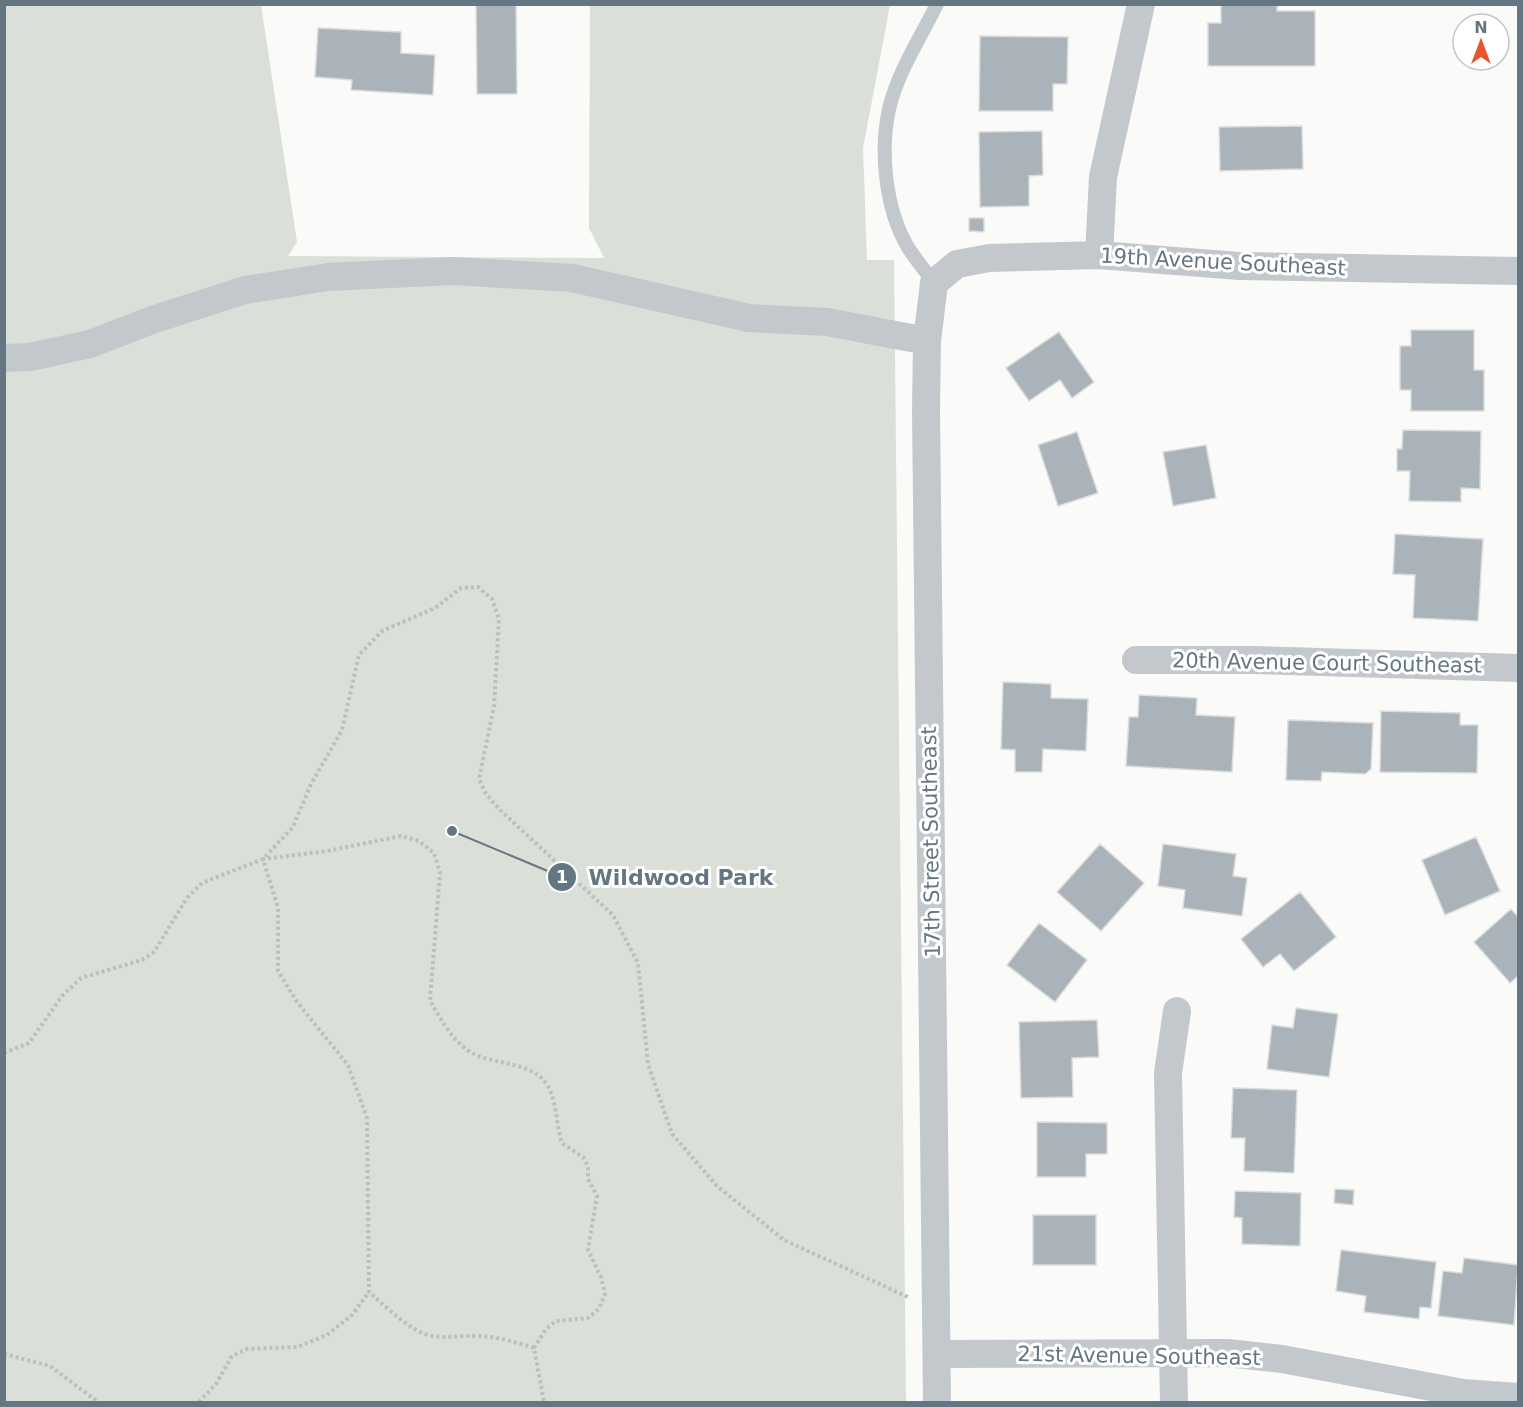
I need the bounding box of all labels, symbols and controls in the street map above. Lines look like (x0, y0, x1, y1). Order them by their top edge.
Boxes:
north arrow (1451, 12, 1511, 72)
text: N (1474, 18, 1488, 37)
street label: 19th Avenue Southeast (1100, 244, 1346, 280)
street label: 20th Avenue Court Southeast (1172, 648, 1482, 678)
street label: 17th Street Southeast (917, 726, 945, 958)
callout: Wildwood Park (547, 857, 786, 897)
text: Wildwood Park (589, 865, 775, 890)
text: 1 (556, 866, 568, 887)
street label: 21st Avenue Southeast (1017, 1342, 1261, 1370)

